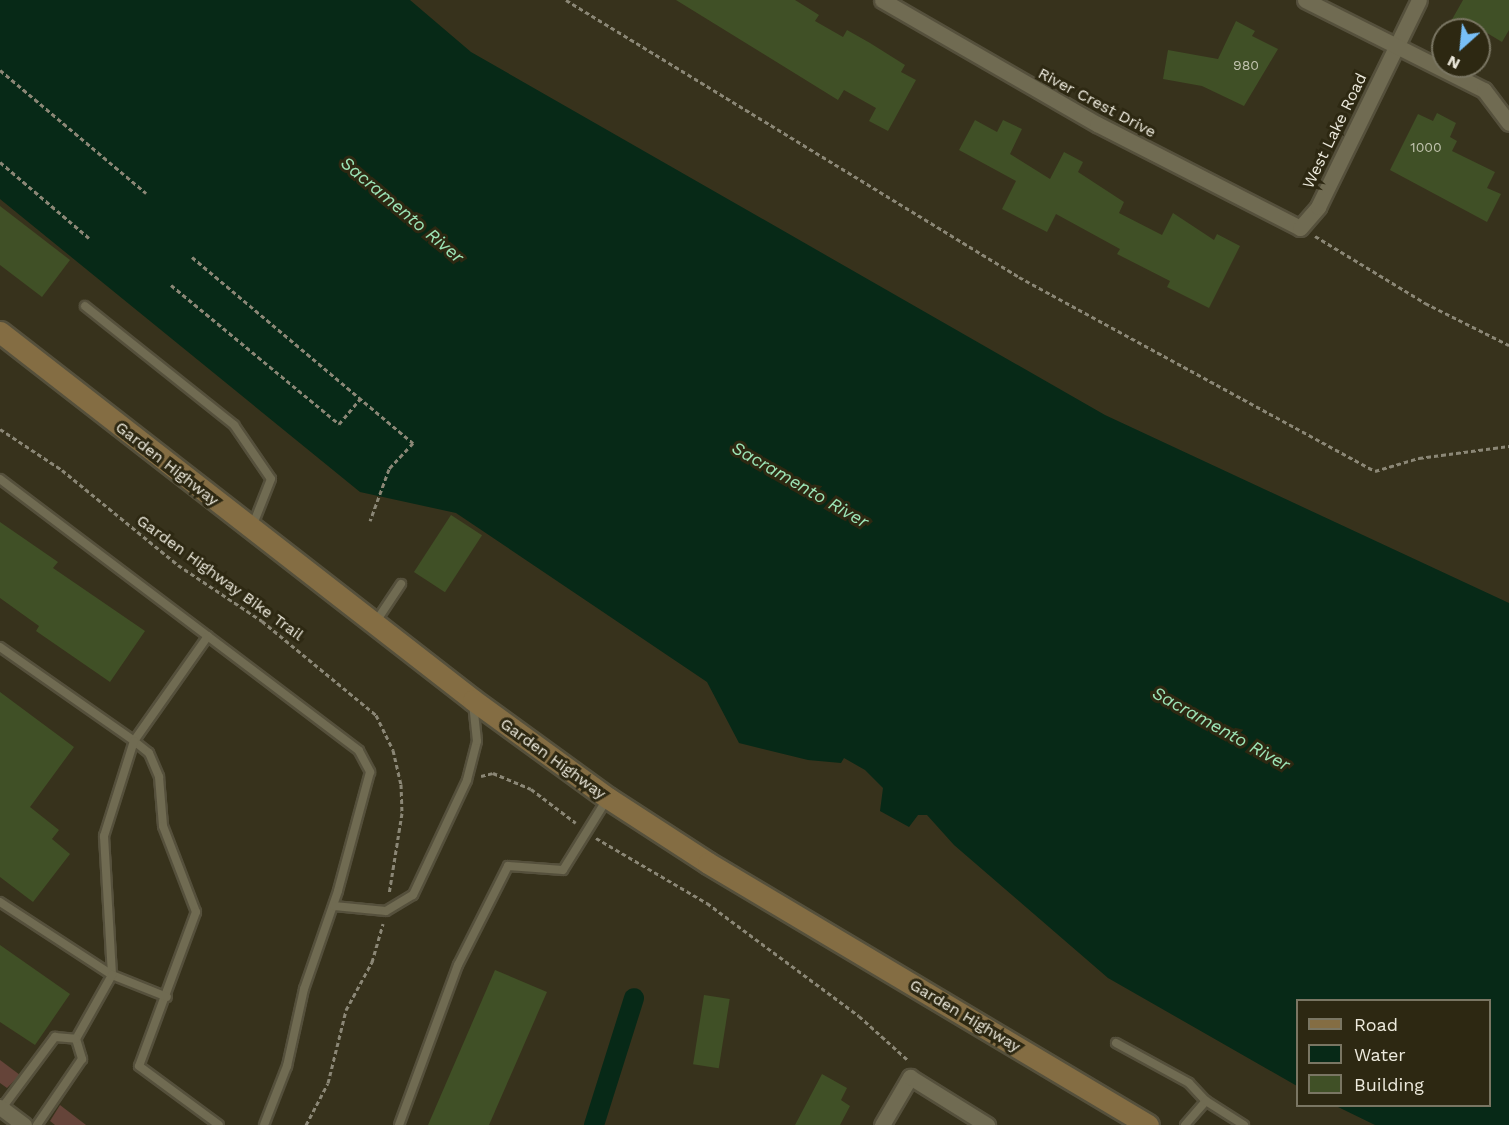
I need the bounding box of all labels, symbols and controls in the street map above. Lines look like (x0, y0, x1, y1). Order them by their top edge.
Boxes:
north arrow (1431, 18, 1491, 78)
text: N (1444, 52, 1463, 74)
house number: 980 (1233, 57, 1259, 73)
street label: River Crest Drive (1035, 64, 1159, 142)
street label: West Lake Road (1299, 70, 1371, 192)
house number: 1000 (1410, 139, 1442, 155)
water label: Sacramento River (336, 152, 468, 268)
street label: Garden Highway (111, 418, 223, 510)
water label: Sacramento River (728, 437, 872, 533)
street label: Garden Highway Bike Trail (132, 511, 308, 645)
water label: Sacramento River (1148, 682, 1294, 776)
street label: Garden Highway (496, 714, 610, 804)
street label: Garden Highway (906, 975, 1024, 1057)
legend (1296, 999, 1491, 1107)
text: Road (1354, 1014, 1398, 1035)
text: Water (1354, 1044, 1406, 1065)
text: Building (1354, 1074, 1424, 1095)

